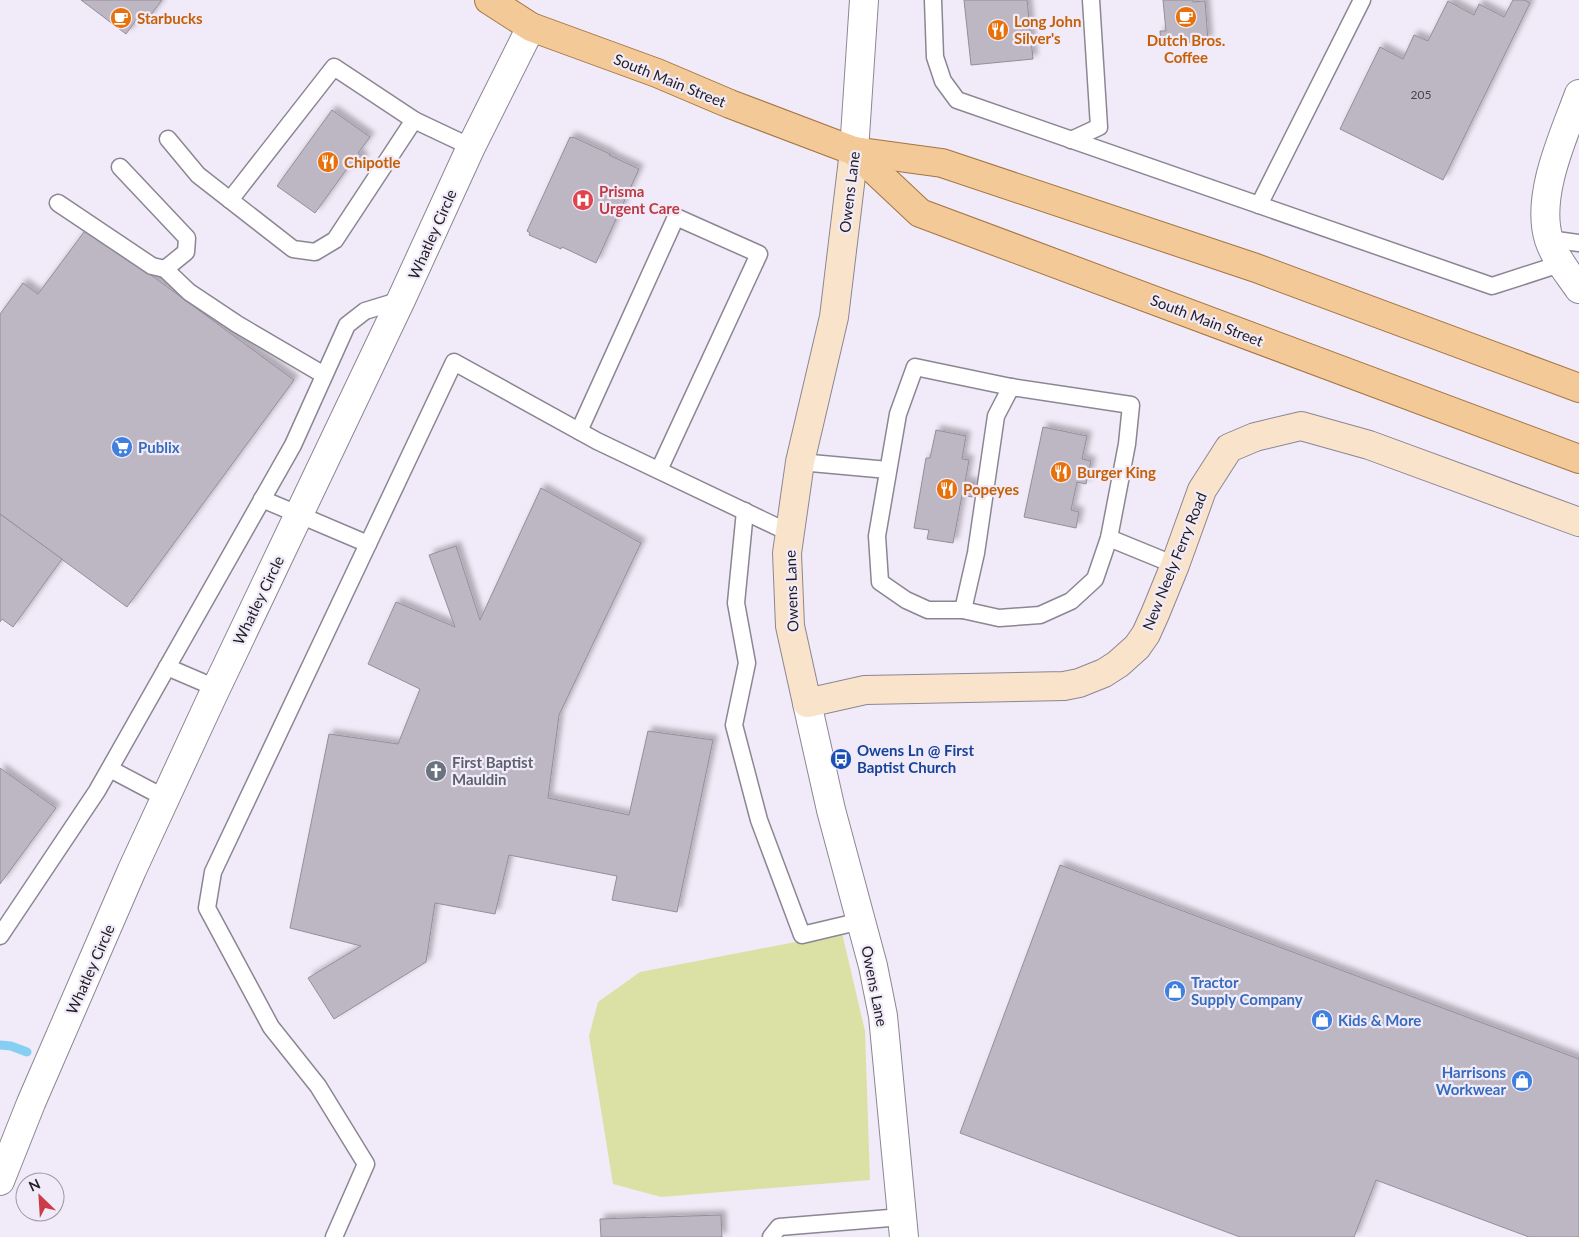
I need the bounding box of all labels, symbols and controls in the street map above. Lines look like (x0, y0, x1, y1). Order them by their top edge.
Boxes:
cafe icon: Dutch Bros. Coffee (1174, 5, 1198, 29)
cafe icon: Starbucks (109, 6, 133, 30)
place label: Starbucks (137, 9, 203, 27)
place label: Long John Silver's (1014, 12, 1081, 47)
restaurant icon: Long John Silver's (986, 18, 1010, 42)
place label: Dutch Bros. Coffee (1147, 31, 1225, 66)
street label: South Main Street (611, 49, 729, 111)
house number: 205 (1411, 87, 1431, 102)
restaurant icon: Chipotle (316, 150, 340, 174)
street label: Owens Lane (835, 150, 863, 234)
place label: Chipotle (344, 153, 401, 171)
place label: Prisma Urgent Care (599, 182, 680, 217)
street label: Whatley Circle (404, 186, 460, 282)
hospital icon: Prisma Urgent Care (571, 188, 595, 212)
street label: South Main Street (1148, 290, 1266, 350)
supermarket icon: Publix (110, 435, 134, 459)
place label: Publix (138, 438, 180, 456)
restaurant icon: Burger King (1049, 460, 1073, 484)
place label: Burger King (1077, 463, 1156, 481)
restaurant icon: Popeyes (935, 477, 959, 501)
place label: Popeyes (963, 480, 1020, 498)
street label: New Neely Ferry Road (1138, 489, 1210, 633)
street label: Owens Lane (781, 550, 801, 632)
street label: Whatley Circle (229, 553, 287, 647)
place label: Owens Ln @ First Baptist Church (857, 741, 974, 776)
bus stop icon: Owens Ln @ First Baptist Church (829, 747, 853, 771)
place label: First Baptist Mauldin (452, 753, 534, 788)
church icon: First Baptist Mauldin (424, 759, 448, 783)
street label: Whatley Circle (62, 921, 118, 1017)
street label: Owens Lane (858, 944, 892, 1028)
place label: Tractor Supply Company (1191, 973, 1303, 1008)
shop icon: Tractor Supply Company (1163, 979, 1187, 1003)
shop icon: Kids & More (1310, 1008, 1334, 1032)
place label: Kids & More (1338, 1011, 1421, 1029)
place label: Harrisons Workwear (1436, 1063, 1506, 1098)
shop icon: Harrisons Workwear (1510, 1069, 1534, 1093)
north arrow (15, 1172, 65, 1222)
text: N (26, 1175, 43, 1195)

